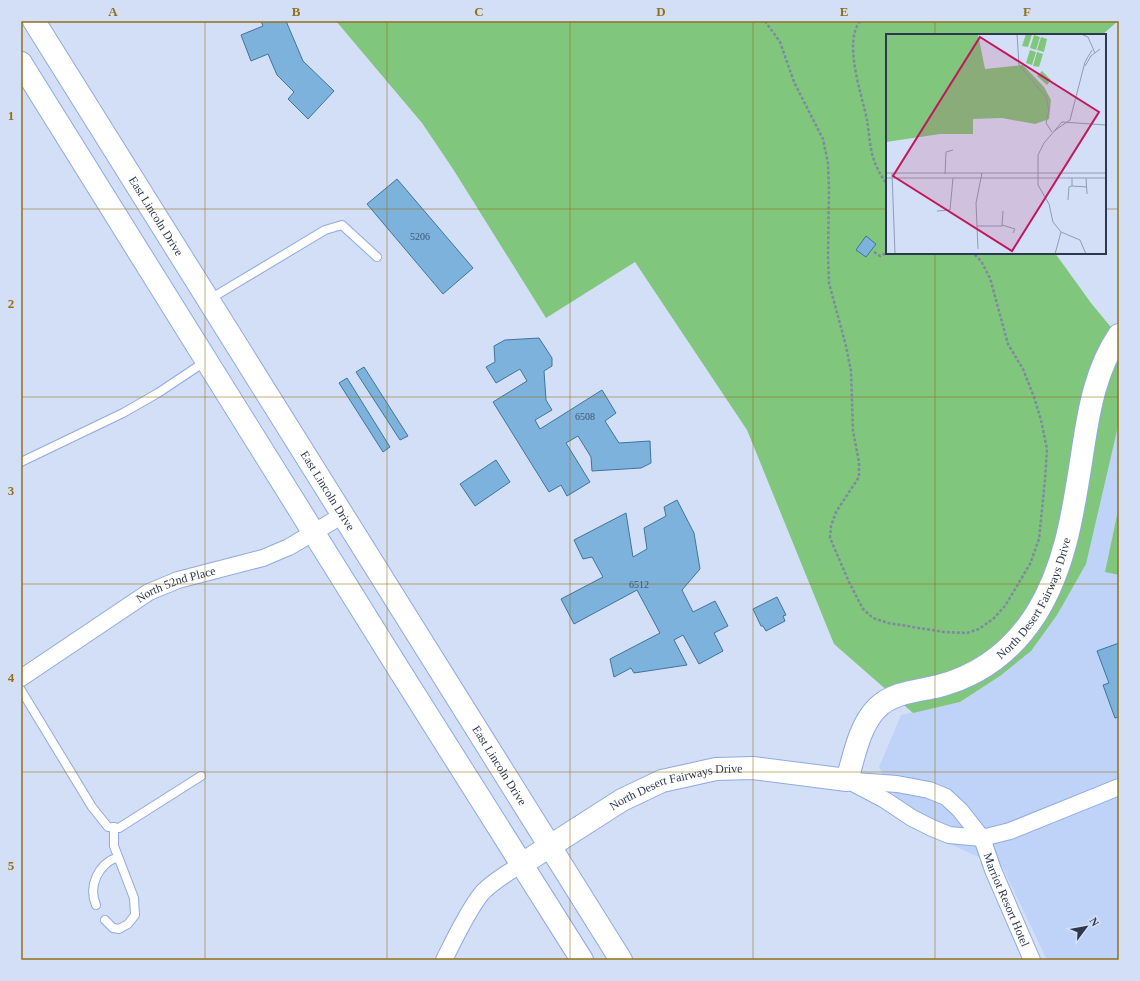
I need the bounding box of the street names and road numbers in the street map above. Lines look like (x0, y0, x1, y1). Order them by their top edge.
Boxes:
street label: East Lincoln Drive (126, 174, 186, 258)
street label: East Lincoln Drive (298, 448, 358, 533)
street label: North Desert Fairways Drive (994, 536, 1074, 662)
street label: North 52nd Place (133, 564, 217, 606)
street label: East Lincoln Drive (469, 723, 530, 808)
street label: North Desert Fairways Drive (607, 761, 743, 813)
street label: Marriot Resort Hotel (981, 851, 1033, 949)

